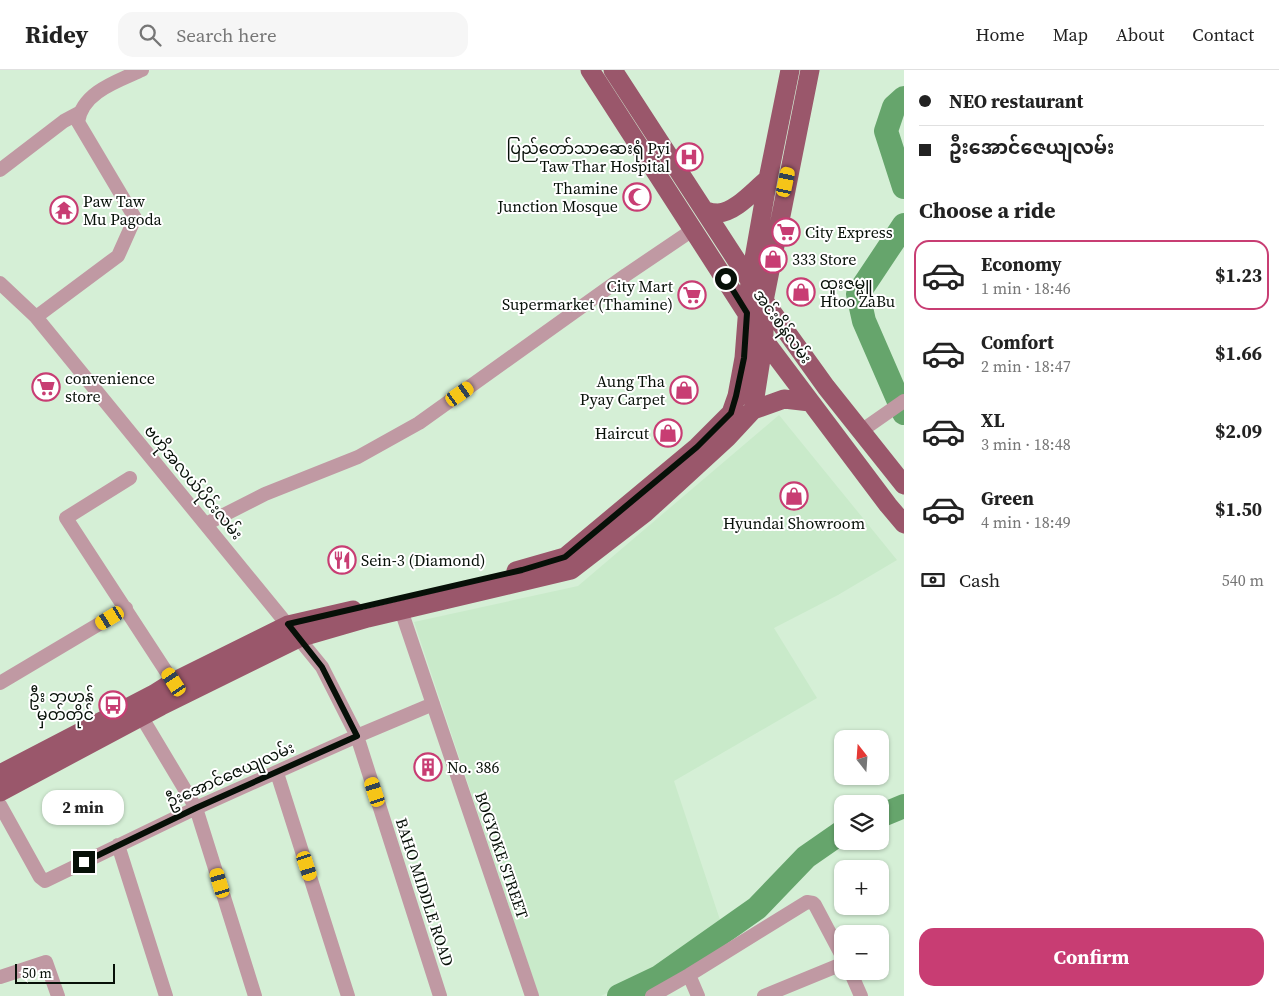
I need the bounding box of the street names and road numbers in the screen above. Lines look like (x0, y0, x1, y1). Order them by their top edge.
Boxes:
street label: အင်းစိန်လမ်း (746, 284, 818, 370)
street label: ဗဟိုအလယ်ပိုင်းလမ်း (137, 420, 248, 546)
street label: ဦးအောင်ဇေယျလမ်း (162, 736, 299, 815)
street label: BOGYOKE STREET (470, 789, 534, 922)
street label: BAHO MIDDLE ROAD (391, 815, 459, 969)

